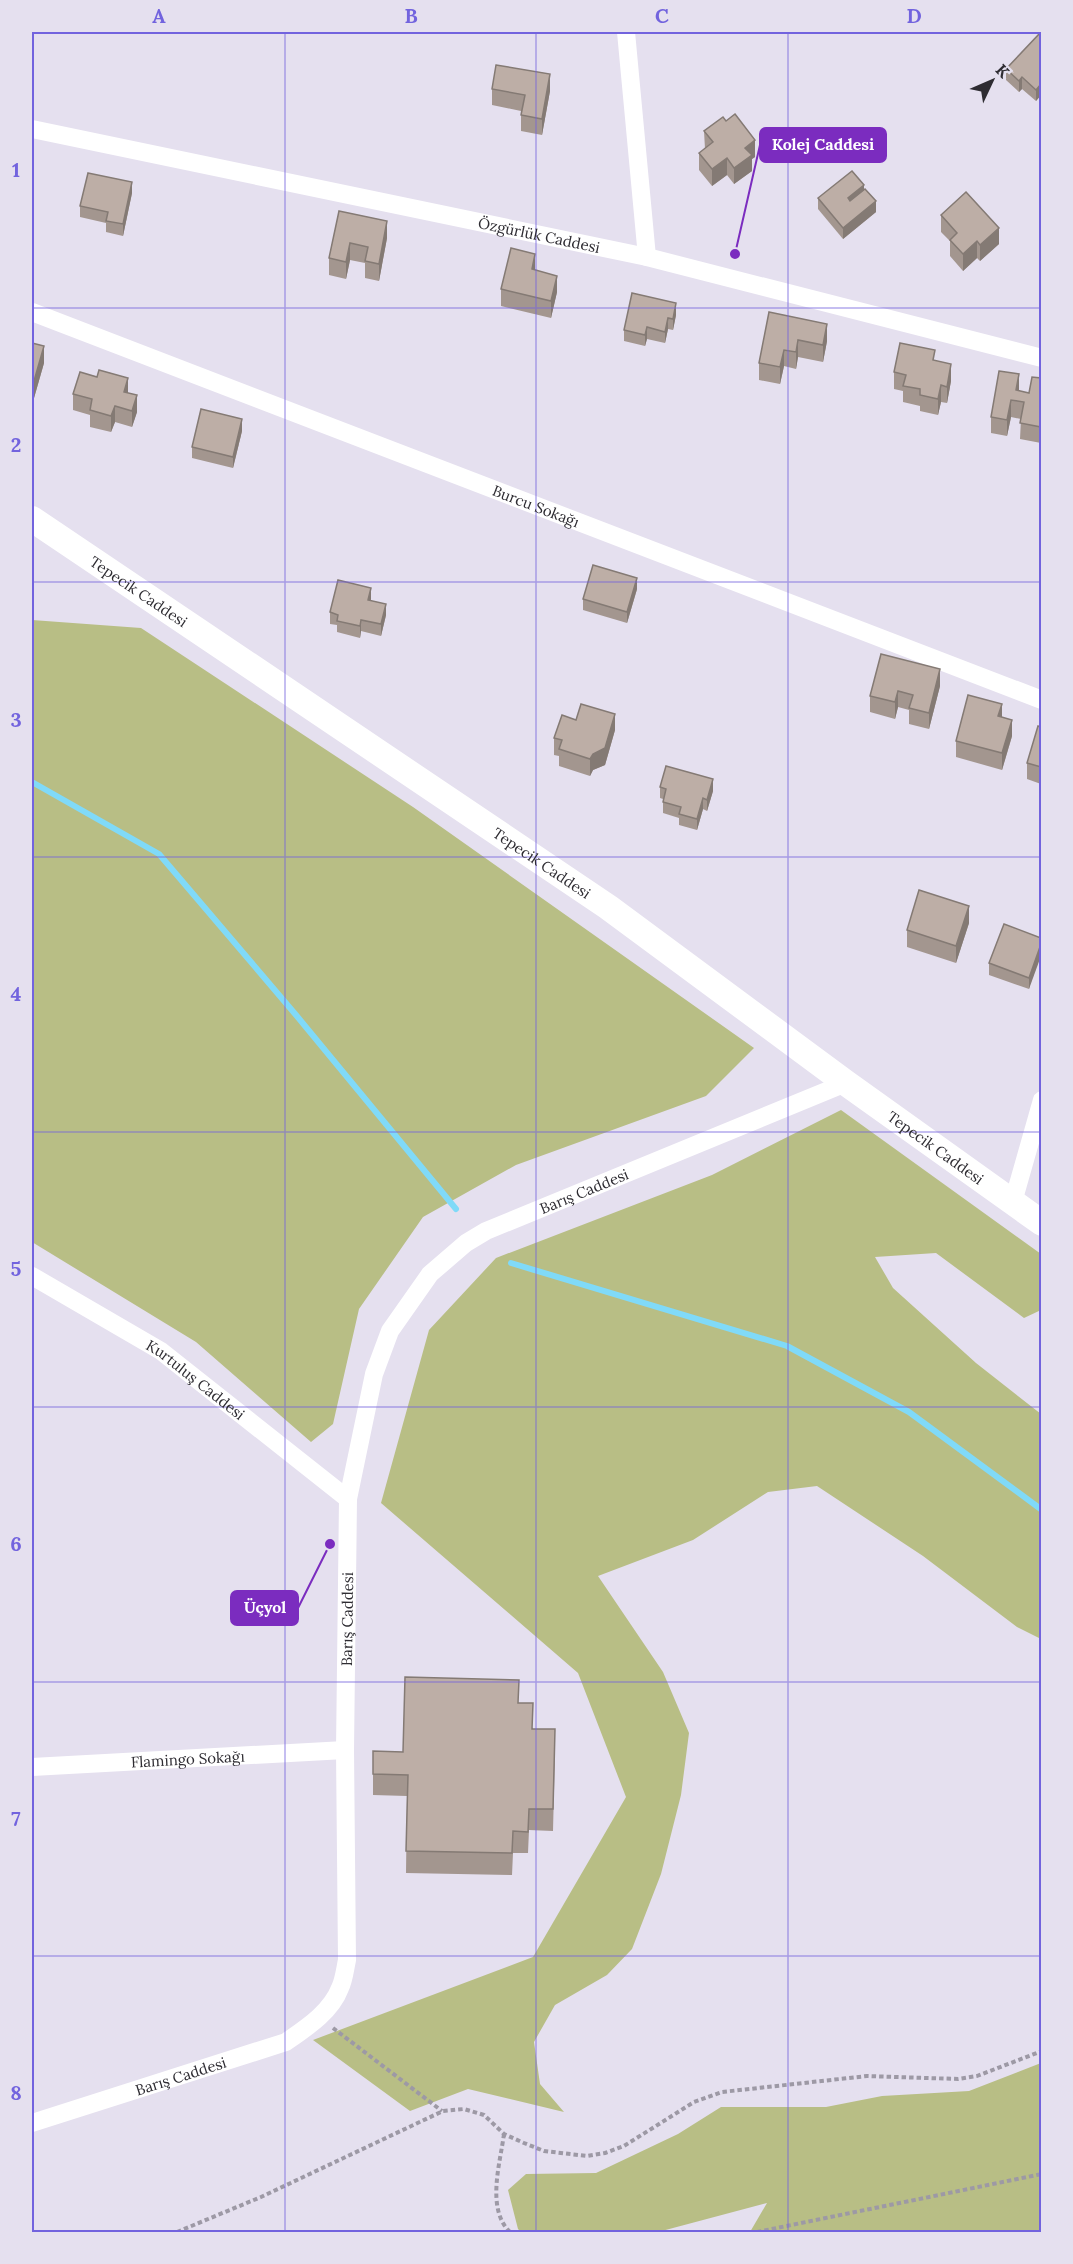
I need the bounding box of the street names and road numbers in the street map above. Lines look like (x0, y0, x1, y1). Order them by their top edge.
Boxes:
street label: Özgürlük Caddesi (477, 213, 602, 256)
street label: Burcu Sokağı (490, 480, 582, 531)
street label: Tepecik Caddesi (86, 551, 191, 631)
street label: Tepecik Caddesi (490, 823, 595, 902)
street label: Tepecik Caddesi (884, 1106, 988, 1188)
street label: Barış Caddesi (537, 1164, 631, 1217)
street label: Kurtuluş Caddesi (143, 1335, 249, 1423)
street label: Barış Caddesi (337, 1572, 357, 1666)
street label: Flamingo Sokağı (130, 1746, 245, 1771)
street label: Barış Caddesi (133, 2052, 228, 2099)

